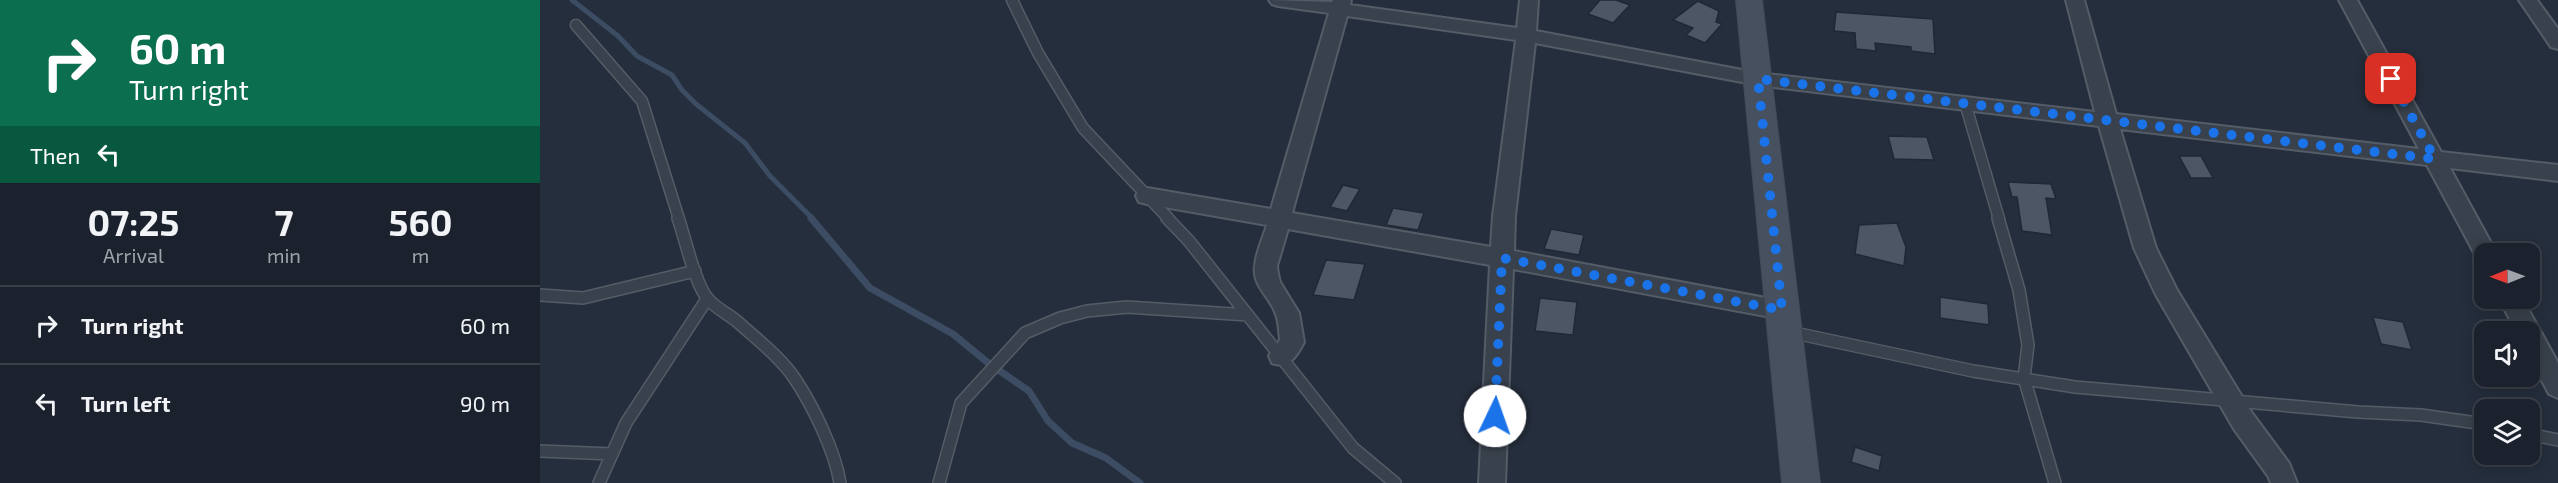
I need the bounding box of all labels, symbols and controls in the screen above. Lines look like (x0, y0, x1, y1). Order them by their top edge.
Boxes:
text: 60 m (129, 22, 226, 72)
icon: right (30, 24, 108, 102)
pin (2365, 53, 2416, 104)
icon: arrive (2374, 62, 2407, 95)
text: Turn right (129, 73, 249, 105)
icon: left (92, 138, 125, 171)
text: Then (30, 142, 80, 168)
text: 07:25 (88, 200, 179, 243)
text: 7 (274, 200, 293, 243)
text: 560 (389, 200, 452, 243)
text: Arrival (103, 243, 164, 267)
text: min (267, 243, 301, 267)
text: m (412, 243, 429, 267)
north arrow (2474, 243, 2540, 309)
map controls (2474, 243, 2540, 465)
icon: right (30, 309, 63, 342)
text: Turn right (81, 312, 183, 338)
text: 60 m (460, 312, 510, 338)
button: sound (2474, 321, 2540, 387)
position arrow (1463, 384, 1527, 448)
icon: left (30, 387, 63, 420)
text: Turn left (81, 390, 170, 416)
text: 90 m (460, 390, 510, 416)
button: layers (2474, 399, 2540, 465)

